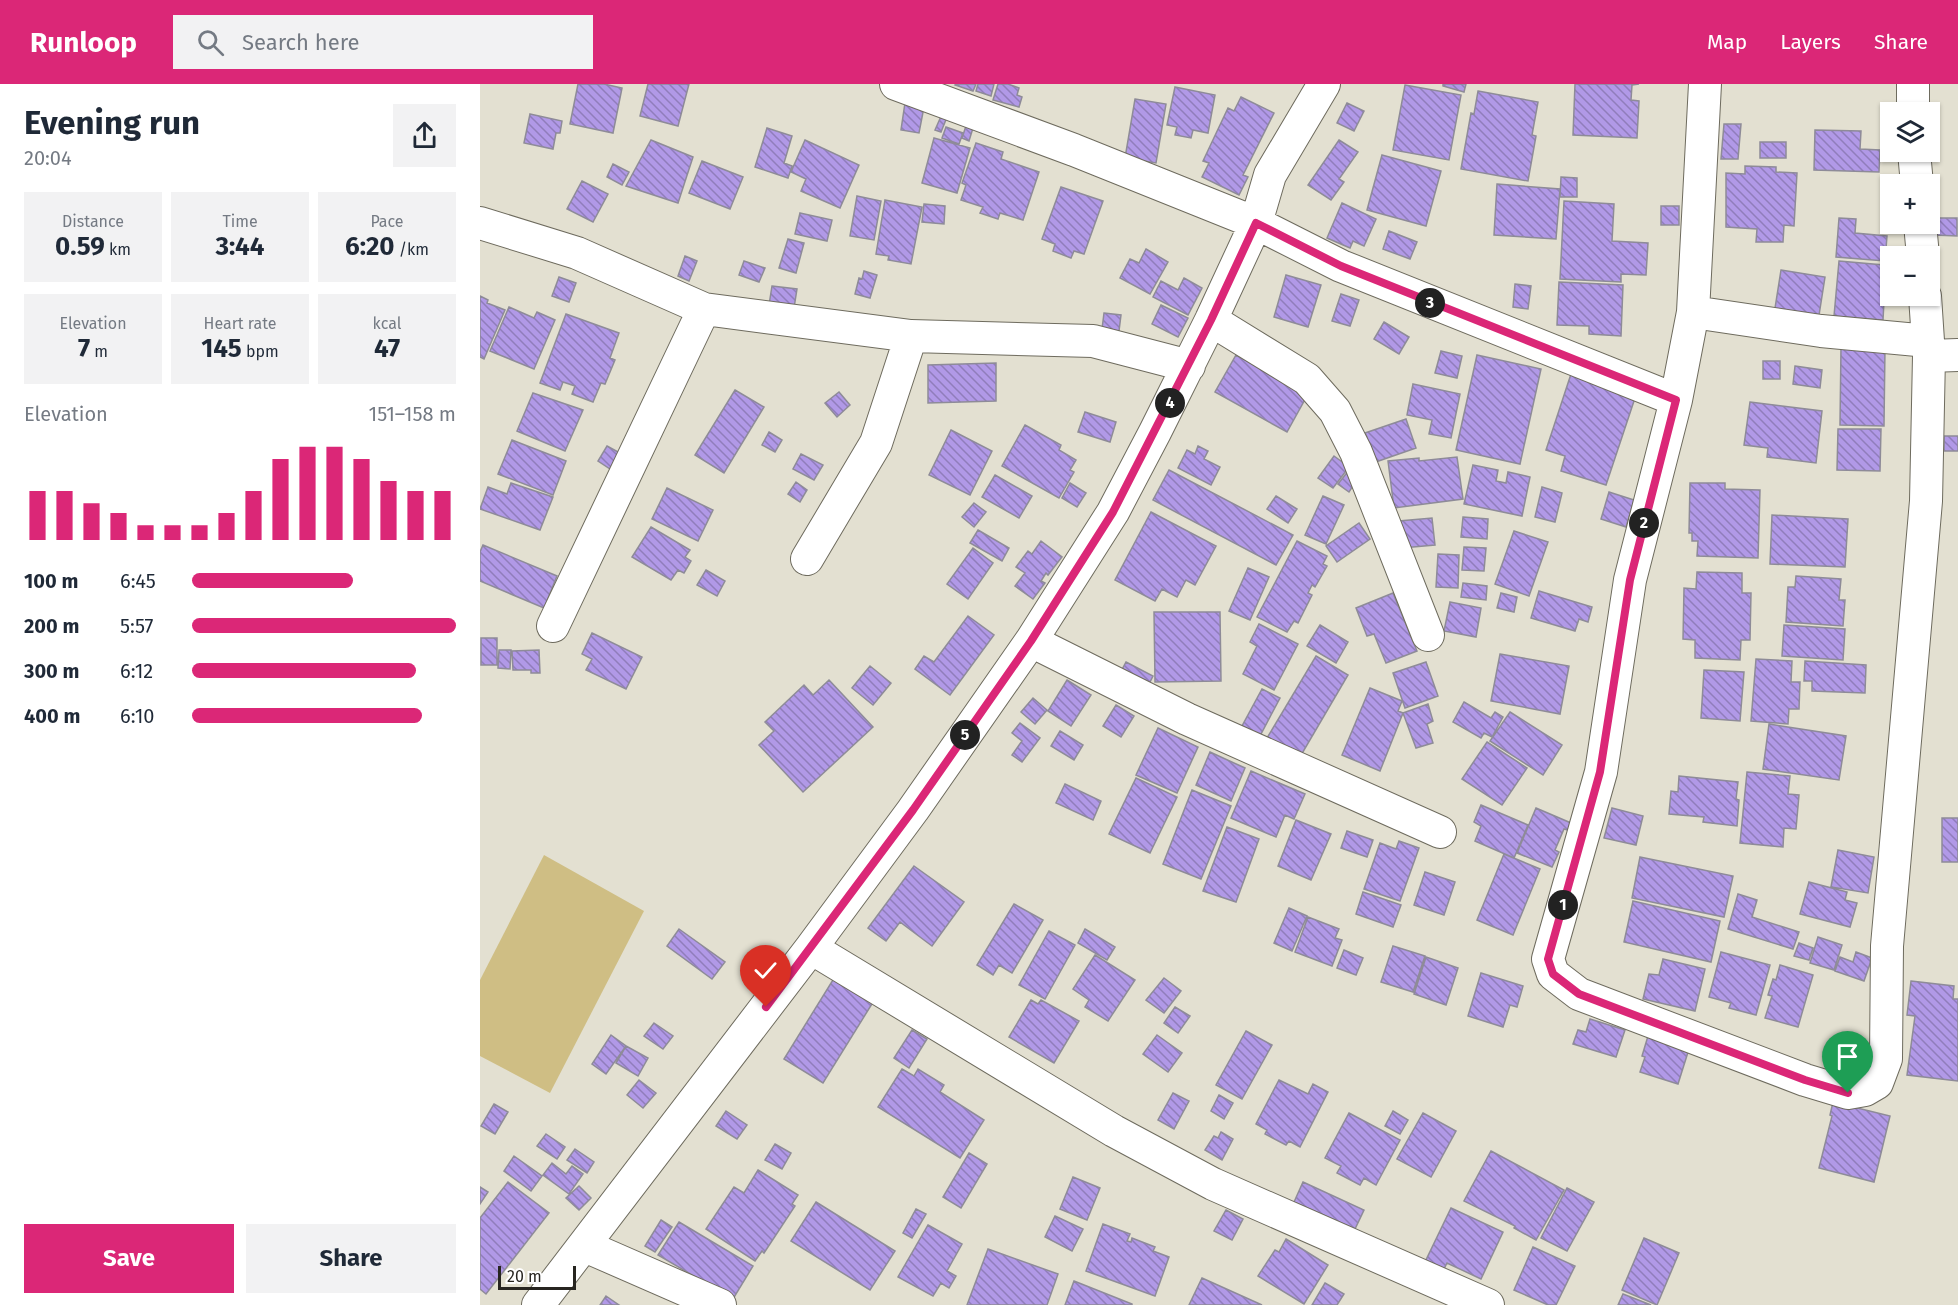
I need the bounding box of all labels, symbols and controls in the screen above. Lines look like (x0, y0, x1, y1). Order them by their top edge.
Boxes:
search box (173, 15, 593, 69)
text: Runloop (30, 26, 137, 59)
icon: search (194, 26, 227, 59)
text: Search here (242, 29, 360, 56)
text: Map (1707, 29, 1747, 55)
text: Layers (1780, 29, 1841, 55)
text: Share (1874, 29, 1928, 55)
map controls (1880, 102, 1940, 306)
button: layers (1880, 102, 1940, 162)
text: Evening run (24, 103, 200, 143)
button: share (393, 104, 456, 167)
text: 20:04 (24, 146, 72, 170)
button: + (1880, 174, 1940, 234)
text: Distance (62, 212, 124, 231)
text: Time (222, 212, 258, 231)
text: Pace (370, 212, 404, 231)
text: 0.59 (55, 231, 105, 262)
text: 3:44 (215, 231, 265, 262)
text: 6:20 (345, 231, 395, 262)
text: km (105, 240, 131, 259)
text: /km (395, 240, 429, 259)
button: − (1880, 246, 1940, 306)
pin: 3 (1415, 288, 1445, 318)
text: 3 (1426, 293, 1434, 312)
text: Elevation (59, 314, 127, 333)
text: Heart rate (204, 314, 276, 333)
text: kcal (373, 314, 401, 333)
text: 7 (78, 333, 90, 364)
text: 145 (201, 333, 242, 364)
text: 47 (374, 333, 400, 364)
text: m (90, 342, 108, 361)
text: bpm (242, 342, 279, 361)
pin: 4 (1155, 388, 1185, 418)
text: 4 (1165, 393, 1175, 412)
text: Elevation (24, 402, 108, 426)
text: 151–158 m (369, 402, 456, 426)
pin: 2 (1629, 508, 1659, 538)
text: 2 (1640, 513, 1648, 532)
text: 100 m (24, 569, 78, 593)
text: 6:45 (120, 569, 156, 593)
text: 200 m (24, 614, 79, 638)
text: 5:57 (120, 614, 153, 638)
text: 300 m (24, 659, 79, 683)
text: 6:12 (120, 659, 153, 683)
text: 400 m (24, 704, 80, 728)
text: 6:10 (120, 704, 154, 728)
pin: 5 (950, 720, 980, 750)
text: 5 (961, 725, 969, 744)
pin: 1 (1548, 890, 1578, 920)
text: 1 (1559, 895, 1567, 914)
pin (740, 945, 791, 1007)
icon: check (749, 954, 782, 987)
pin (1822, 1031, 1873, 1093)
icon: arrive (1831, 1040, 1864, 1073)
button: Save (24, 1224, 234, 1293)
button: Share (246, 1224, 456, 1293)
scale bar (498, 1263, 576, 1290)
text: 20 m (507, 1267, 542, 1286)

